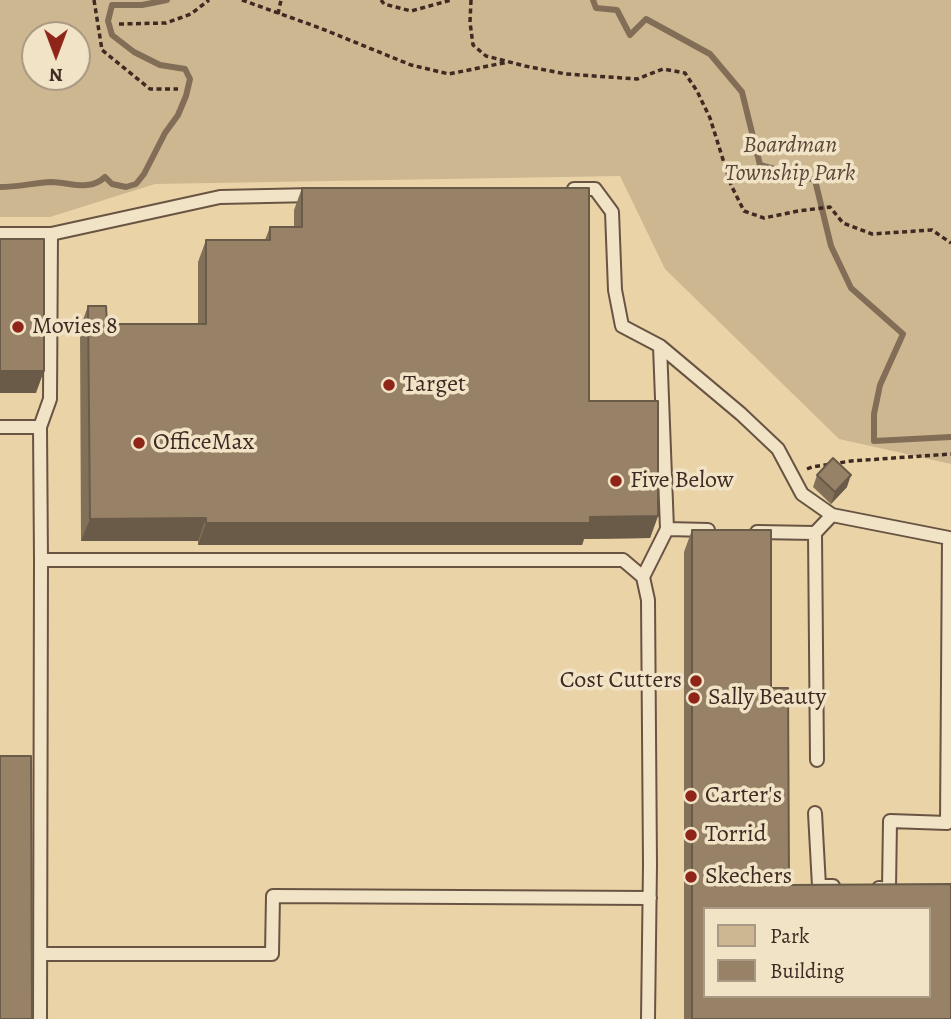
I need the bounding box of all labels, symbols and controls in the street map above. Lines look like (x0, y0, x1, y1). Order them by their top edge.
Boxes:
north arrow (21, 21, 91, 91)
text: N (49, 62, 63, 88)
park label: Boardman Township Park (725, 132, 855, 188)
place label: Movies 8 (32, 313, 118, 341)
marker: Movies 8 (10, 319, 26, 335)
place label: Target (403, 371, 466, 399)
marker: Target (381, 377, 397, 393)
place label: OfficeMax (153, 429, 254, 457)
marker: OfficeMax (131, 435, 147, 451)
place label: Five Below (630, 467, 734, 495)
marker: Five Below (608, 473, 624, 489)
place label: Cost Cutters (560, 667, 682, 695)
marker: Cost Cutters (688, 673, 704, 689)
place label: Sally Beauty (708, 684, 826, 712)
marker: Sally Beauty (686, 690, 702, 706)
place label: Carter's (705, 782, 782, 810)
marker: Carter's (683, 788, 699, 804)
place label: Torrid (705, 821, 767, 849)
marker: Torrid (683, 827, 699, 843)
place label: Skechers (705, 863, 792, 891)
marker: Skechers (683, 869, 699, 885)
legend (702, 907, 930, 998)
text: Park (770, 922, 809, 950)
text: Building (770, 957, 844, 985)

